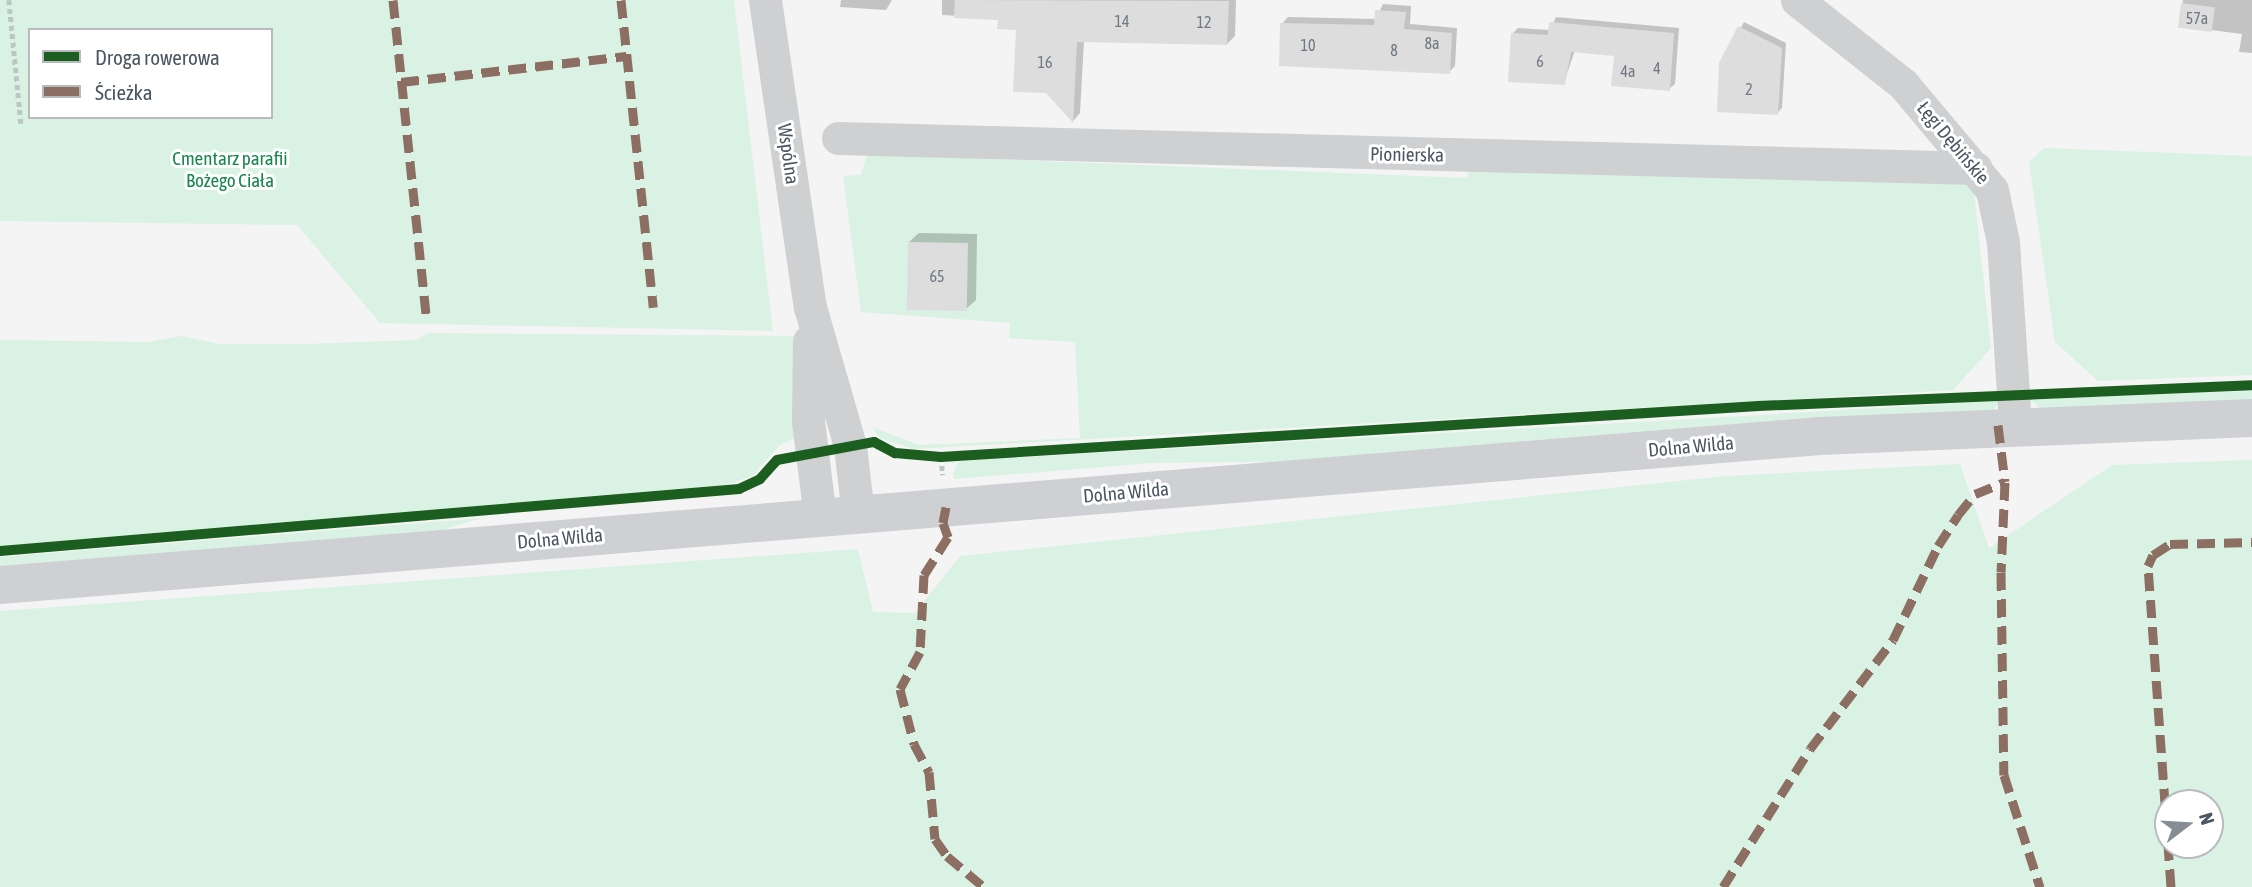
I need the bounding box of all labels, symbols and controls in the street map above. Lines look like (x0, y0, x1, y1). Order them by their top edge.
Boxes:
house number: 57a (2186, 8, 2208, 28)
house number: 14 (1114, 11, 1130, 31)
house number: 12 (1196, 12, 1212, 32)
legend (28, 28, 273, 119)
house number: 8a (1425, 33, 1439, 53)
house number: 10 (1300, 35, 1316, 55)
house number: 8 (1390, 40, 1398, 60)
text: Droga rowerowa (95, 45, 220, 69)
house number: 6 (1536, 51, 1544, 71)
house number: 16 (1037, 52, 1053, 72)
house number: 4 (1653, 58, 1661, 78)
house number: 4a (1621, 61, 1635, 81)
house number: 2 (1745, 79, 1753, 99)
text: Ścieżka (95, 80, 153, 104)
street label: Łęgi Dębińskie (1912, 97, 1994, 189)
street label: Wspólna (772, 122, 804, 186)
street label: Pionierska (1370, 143, 1444, 167)
park label: Cmentarz parafii Bożego Ciała (172, 148, 288, 192)
house number: 65 (929, 266, 945, 286)
street label: Dolna Wilda (1647, 432, 1735, 462)
street label: Dolna Wilda (1082, 478, 1170, 508)
street label: Dolna Wilda (516, 524, 604, 554)
north arrow (2154, 789, 2224, 859)
text: N (2195, 810, 2219, 827)

